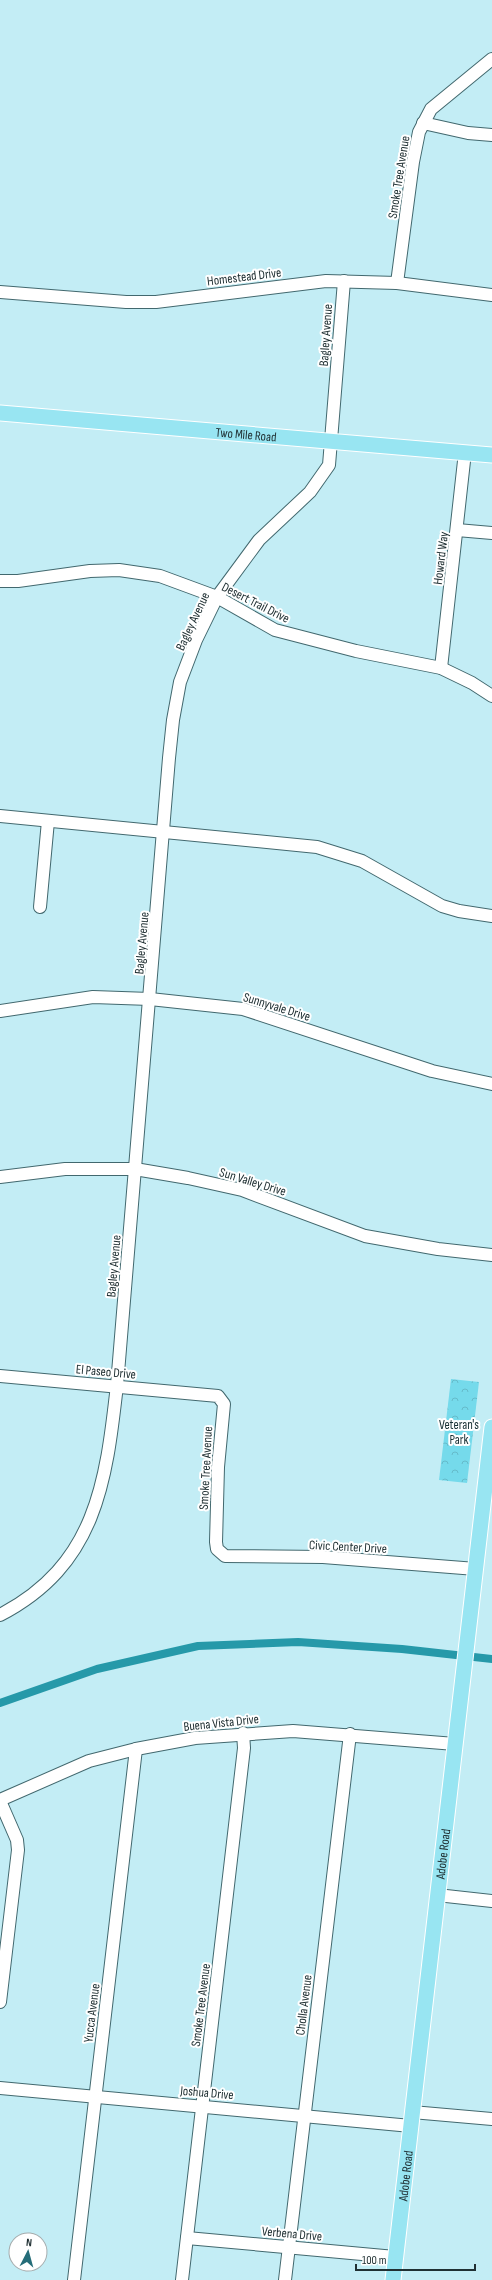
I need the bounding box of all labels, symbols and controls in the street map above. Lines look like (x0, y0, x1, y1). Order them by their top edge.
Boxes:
street label: Smoke Tree Avenue (385, 135, 413, 220)
street label: Homestead Drive (206, 265, 282, 289)
street label: Bagley Avenue (316, 303, 336, 367)
street label: Two Mile Road (215, 424, 277, 446)
street label: Howard Way (430, 531, 452, 585)
street label: Desert Trail Drive (219, 579, 292, 627)
street label: Bagley Avenue (172, 590, 213, 653)
street label: Bagley Avenue (131, 911, 153, 975)
street label: Sunnyvale Drive (241, 989, 312, 1025)
street label: Sun Valley Drive (217, 1164, 288, 1200)
street label: Bagley Avenue (103, 1234, 125, 1298)
street label: El Paseo Drive (75, 1361, 137, 1383)
park label: Veteran's Park (439, 1417, 479, 1448)
street label: Smoke Tree Avenue (196, 1426, 216, 1510)
street label: Civic Center Drive (309, 1537, 387, 1557)
street label: Buena Vista Drive (183, 1711, 260, 1735)
street label: Adobe Road (432, 1828, 454, 1881)
street label: Smoke Tree Avenue (188, 1963, 214, 2048)
street label: Cholla Avenue (292, 1974, 316, 2036)
street label: Yucca Avenue (80, 1983, 104, 2044)
street label: Joshua Drive (179, 2083, 234, 2103)
street label: Adobe Road (395, 2150, 417, 2203)
street label: Verbena Drive (261, 2223, 323, 2245)
north arrow (8, 2232, 48, 2272)
text: N (25, 2236, 33, 2249)
scale bar (356, 2246, 475, 2272)
text: 100 m (362, 2253, 387, 2268)

